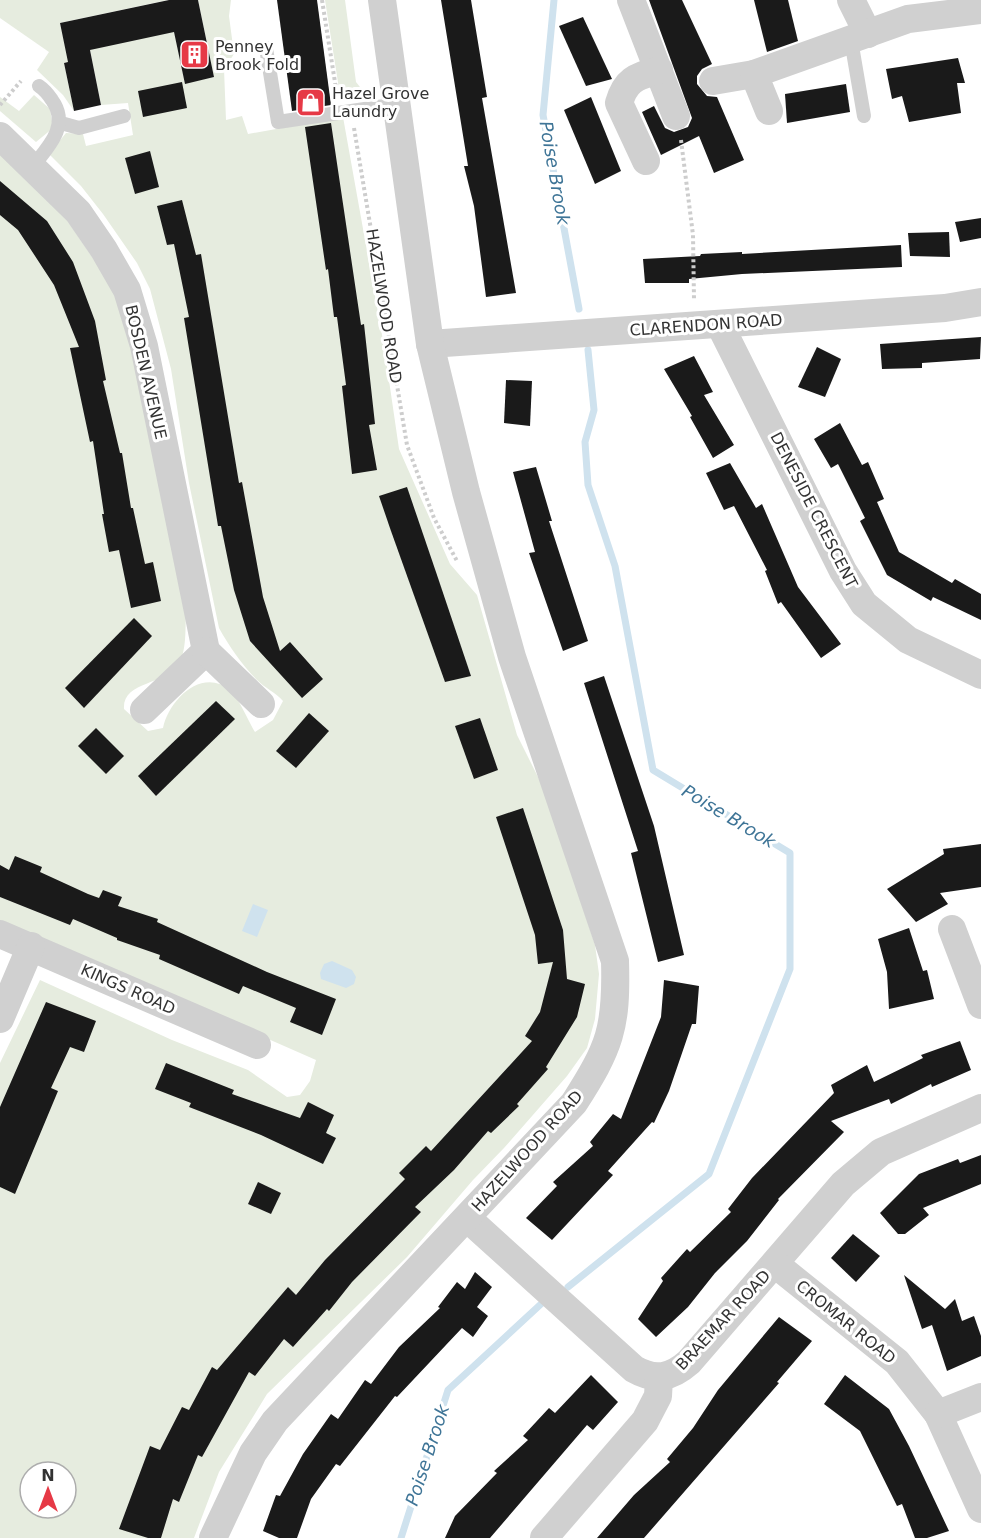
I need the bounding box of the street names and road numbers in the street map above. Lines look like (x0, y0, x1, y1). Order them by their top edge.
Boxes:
street label: HAZELWOOD ROAD (362, 227, 406, 385)
street label: BOSDEN AVENUE (121, 303, 171, 441)
street label: CLARENDON ROAD (629, 310, 783, 340)
street label: DENESIDE CRESCENT (766, 429, 862, 591)
street label: KINGS ROAD (78, 960, 178, 1018)
street label: HAZELWOOD ROAD (468, 1086, 586, 1216)
street label: BRAEMAR ROAD (672, 1266, 774, 1374)
street label: CROMAR ROAD (792, 1276, 900, 1368)

